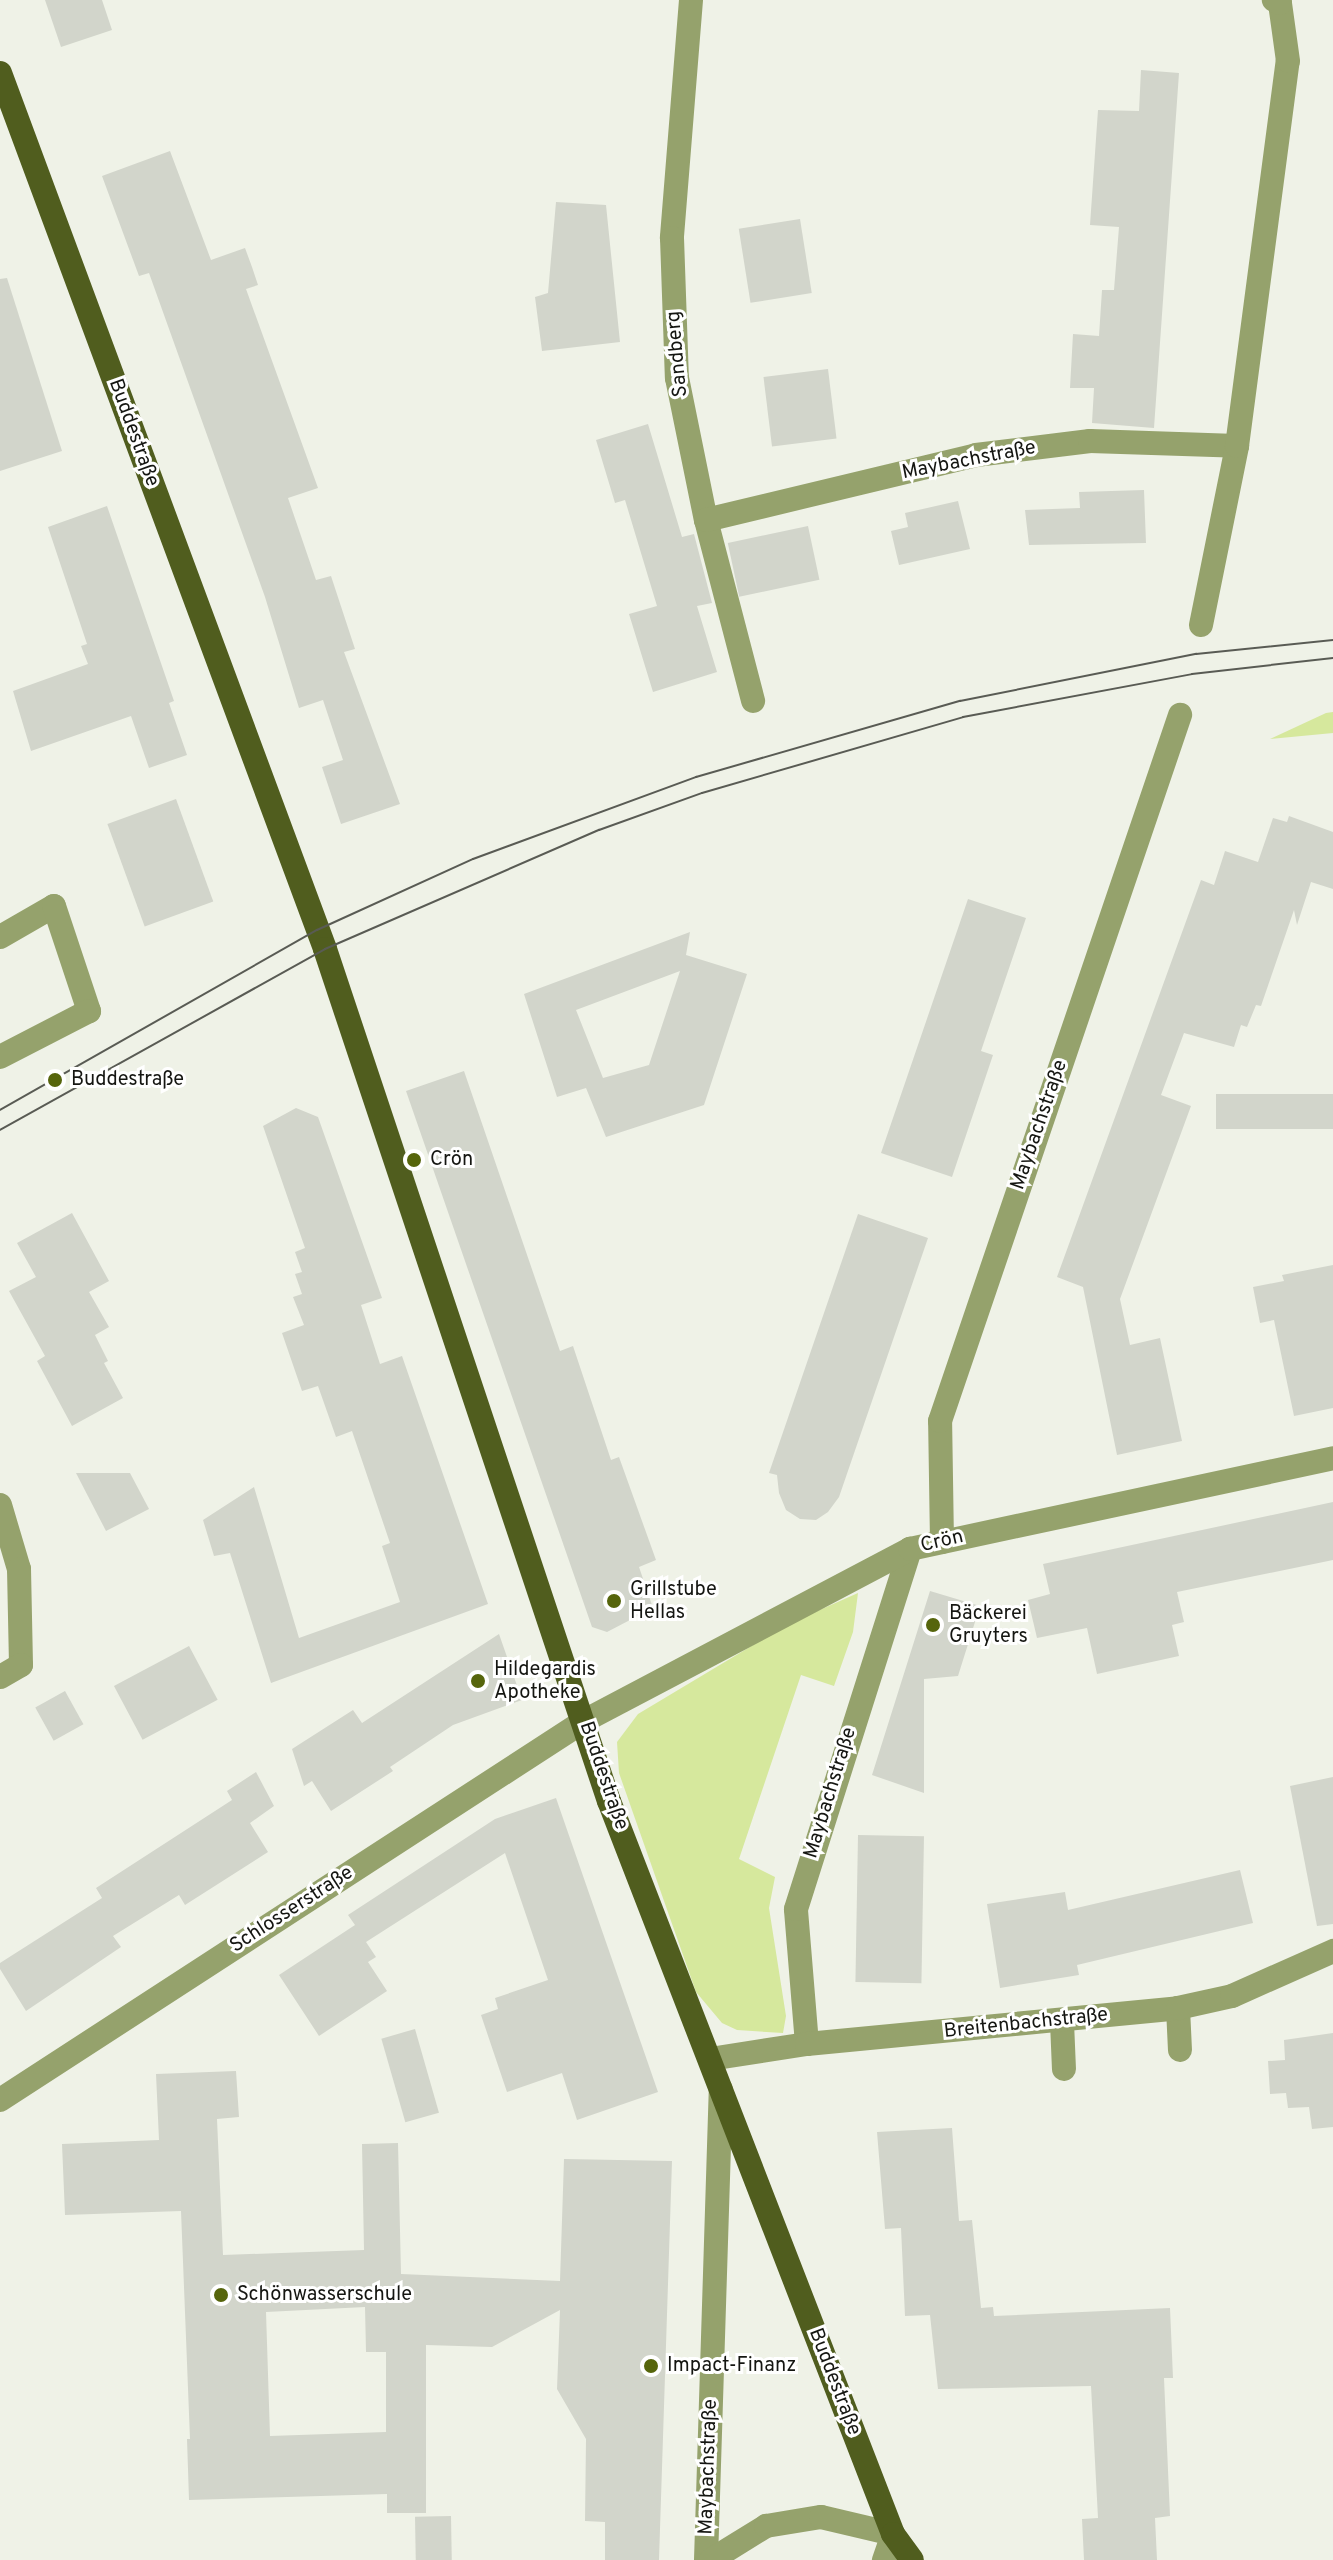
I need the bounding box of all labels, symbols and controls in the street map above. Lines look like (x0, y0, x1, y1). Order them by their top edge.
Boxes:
street label: Sandberg (662, 310, 694, 398)
street label: Buddestraße (102, 376, 164, 490)
street label: Maybachstraße (900, 436, 1038, 486)
street label: Maybachstraße (1007, 1057, 1073, 1193)
place label: Buddestraße (71, 1068, 184, 1092)
marker: Buddestraße (46, 1071, 64, 1089)
place label: Crön (430, 1148, 473, 1172)
marker: Crön (405, 1151, 423, 1169)
street label: Crön (918, 1525, 966, 1559)
place label: Grillstube Hellas (630, 1578, 717, 1625)
marker: Grillstube Hellas (605, 1592, 623, 1610)
place label: Bäckerei Gruyters (949, 1602, 1028, 1649)
marker: Bäckerei Gruyters (924, 1616, 942, 1634)
place label: Hildegardis Apotheke (494, 1658, 596, 1705)
marker: Hildegardis Apotheke (469, 1672, 487, 1690)
street label: Buddestraße (573, 1719, 633, 1833)
street label: Maybachstraße (800, 1725, 862, 1861)
street label: Schlosserstraße (226, 1861, 358, 1959)
street label: Breitenbachstraße (943, 2003, 1109, 2045)
place label: Schönwasserschule (237, 2283, 412, 2307)
marker: Schönwasserschule (212, 2286, 230, 2304)
street label: Buddestraße (803, 2325, 865, 2439)
place label: Impact-Finanz (667, 2354, 796, 2378)
marker: Impact-Finanz (642, 2357, 660, 2375)
street label: Maybachstraße (695, 2399, 723, 2535)

